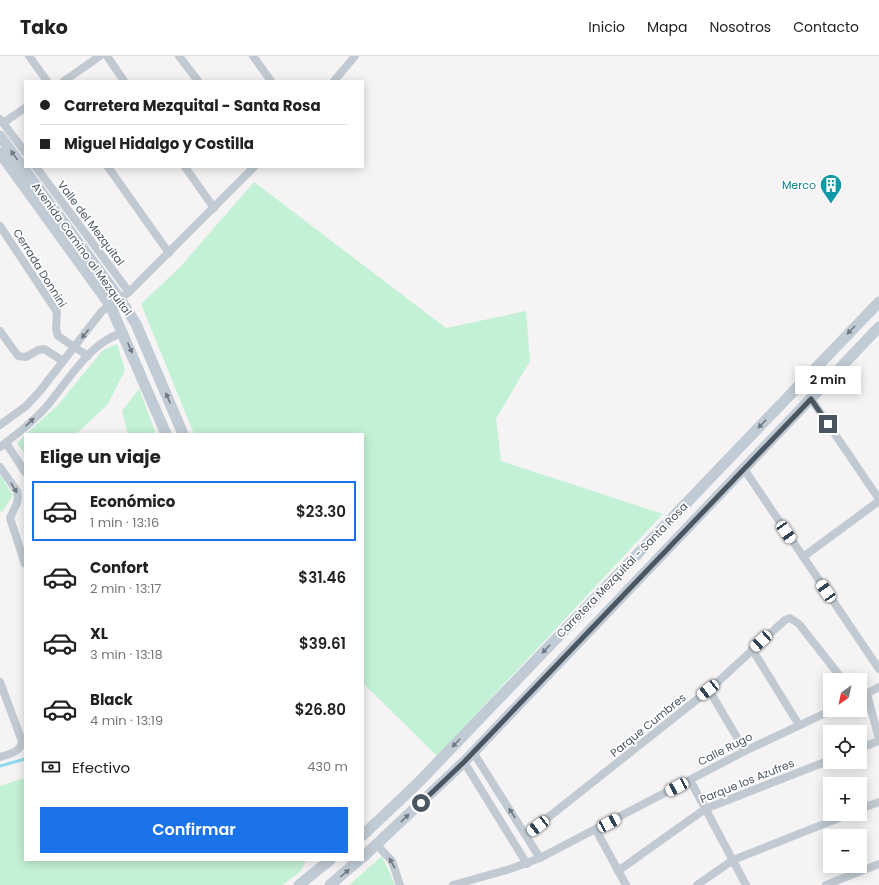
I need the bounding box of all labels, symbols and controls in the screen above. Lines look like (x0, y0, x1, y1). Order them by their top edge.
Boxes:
text: Tako (20, 14, 68, 41)
text: Inicio (588, 17, 625, 37)
text: Mapa (647, 17, 688, 37)
text: Nosotros (710, 17, 771, 37)
text: Contacto (793, 17, 859, 37)
text: Carretera Mezquital - Santa Rosa (64, 95, 321, 116)
text: Miguel Hidalgo y Costilla (64, 133, 254, 154)
one-way arrow (10, 150, 18, 160)
building icon: Merco (818, 172, 844, 205)
street label: Valle del Mezquital (54, 177, 128, 269)
place label: Merco (782, 177, 816, 193)
street label: Avenida Camino al Mezquital (28, 179, 136, 319)
street label: Cerrada Donnini (9, 226, 71, 311)
one-way arrow (847, 324, 856, 335)
one-way arrow (80, 328, 89, 339)
one-way arrow (127, 342, 133, 353)
callout: 2 min (795, 366, 861, 394)
text: 2 min (810, 370, 846, 389)
one-way arrow (164, 392, 170, 404)
route end (819, 415, 837, 433)
one-way arrow (25, 418, 35, 427)
one-way arrow (757, 418, 766, 429)
text: Elige un viaje (40, 444, 161, 469)
one-way arrow (10, 483, 18, 493)
text: Económico (90, 491, 175, 512)
icon: car (42, 493, 78, 529)
street label: Carretera Mezquital - Santa Rosa (553, 499, 691, 641)
text: $23.30 (296, 501, 346, 522)
text: 1 min · 13:16 (90, 513, 159, 532)
car (774, 519, 798, 545)
text: Confort (90, 557, 149, 578)
icon: car (42, 559, 78, 595)
text: $31.46 (298, 567, 346, 588)
car (814, 578, 838, 604)
text: 2 min · 13:17 (90, 579, 161, 598)
text: XL (90, 623, 108, 644)
icon: car (42, 625, 78, 661)
car (748, 628, 774, 654)
text: $39.61 (299, 633, 346, 654)
one-way arrow (541, 644, 551, 654)
text: 3 min · 13:18 (90, 645, 163, 664)
north arrow (823, 673, 867, 717)
map controls (823, 673, 867, 873)
car (695, 678, 721, 702)
text: Black (90, 689, 133, 710)
street label: Parque Cumbres (607, 689, 689, 761)
icon: car (42, 691, 78, 727)
text: $26.80 (295, 699, 346, 720)
text: 4 min · 13:19 (90, 711, 163, 730)
button: locate (823, 725, 867, 769)
street label: Calle Rugo (695, 728, 755, 770)
one-way arrow (451, 738, 461, 748)
street label: Parque los Azufres (697, 755, 797, 807)
icon: cash (40, 756, 62, 778)
text: Efectivo (72, 757, 130, 778)
text: 430 m (307, 757, 348, 776)
car (664, 776, 690, 798)
button: + (823, 777, 867, 821)
route start (412, 794, 430, 812)
button: Confirmar (40, 807, 348, 853)
one-way arrow (508, 808, 516, 818)
car (596, 812, 622, 834)
one-way arrow (401, 814, 410, 823)
car (525, 814, 551, 838)
button: − (823, 829, 867, 873)
one-way arrow (389, 857, 396, 869)
one-way arrow (339, 868, 350, 877)

